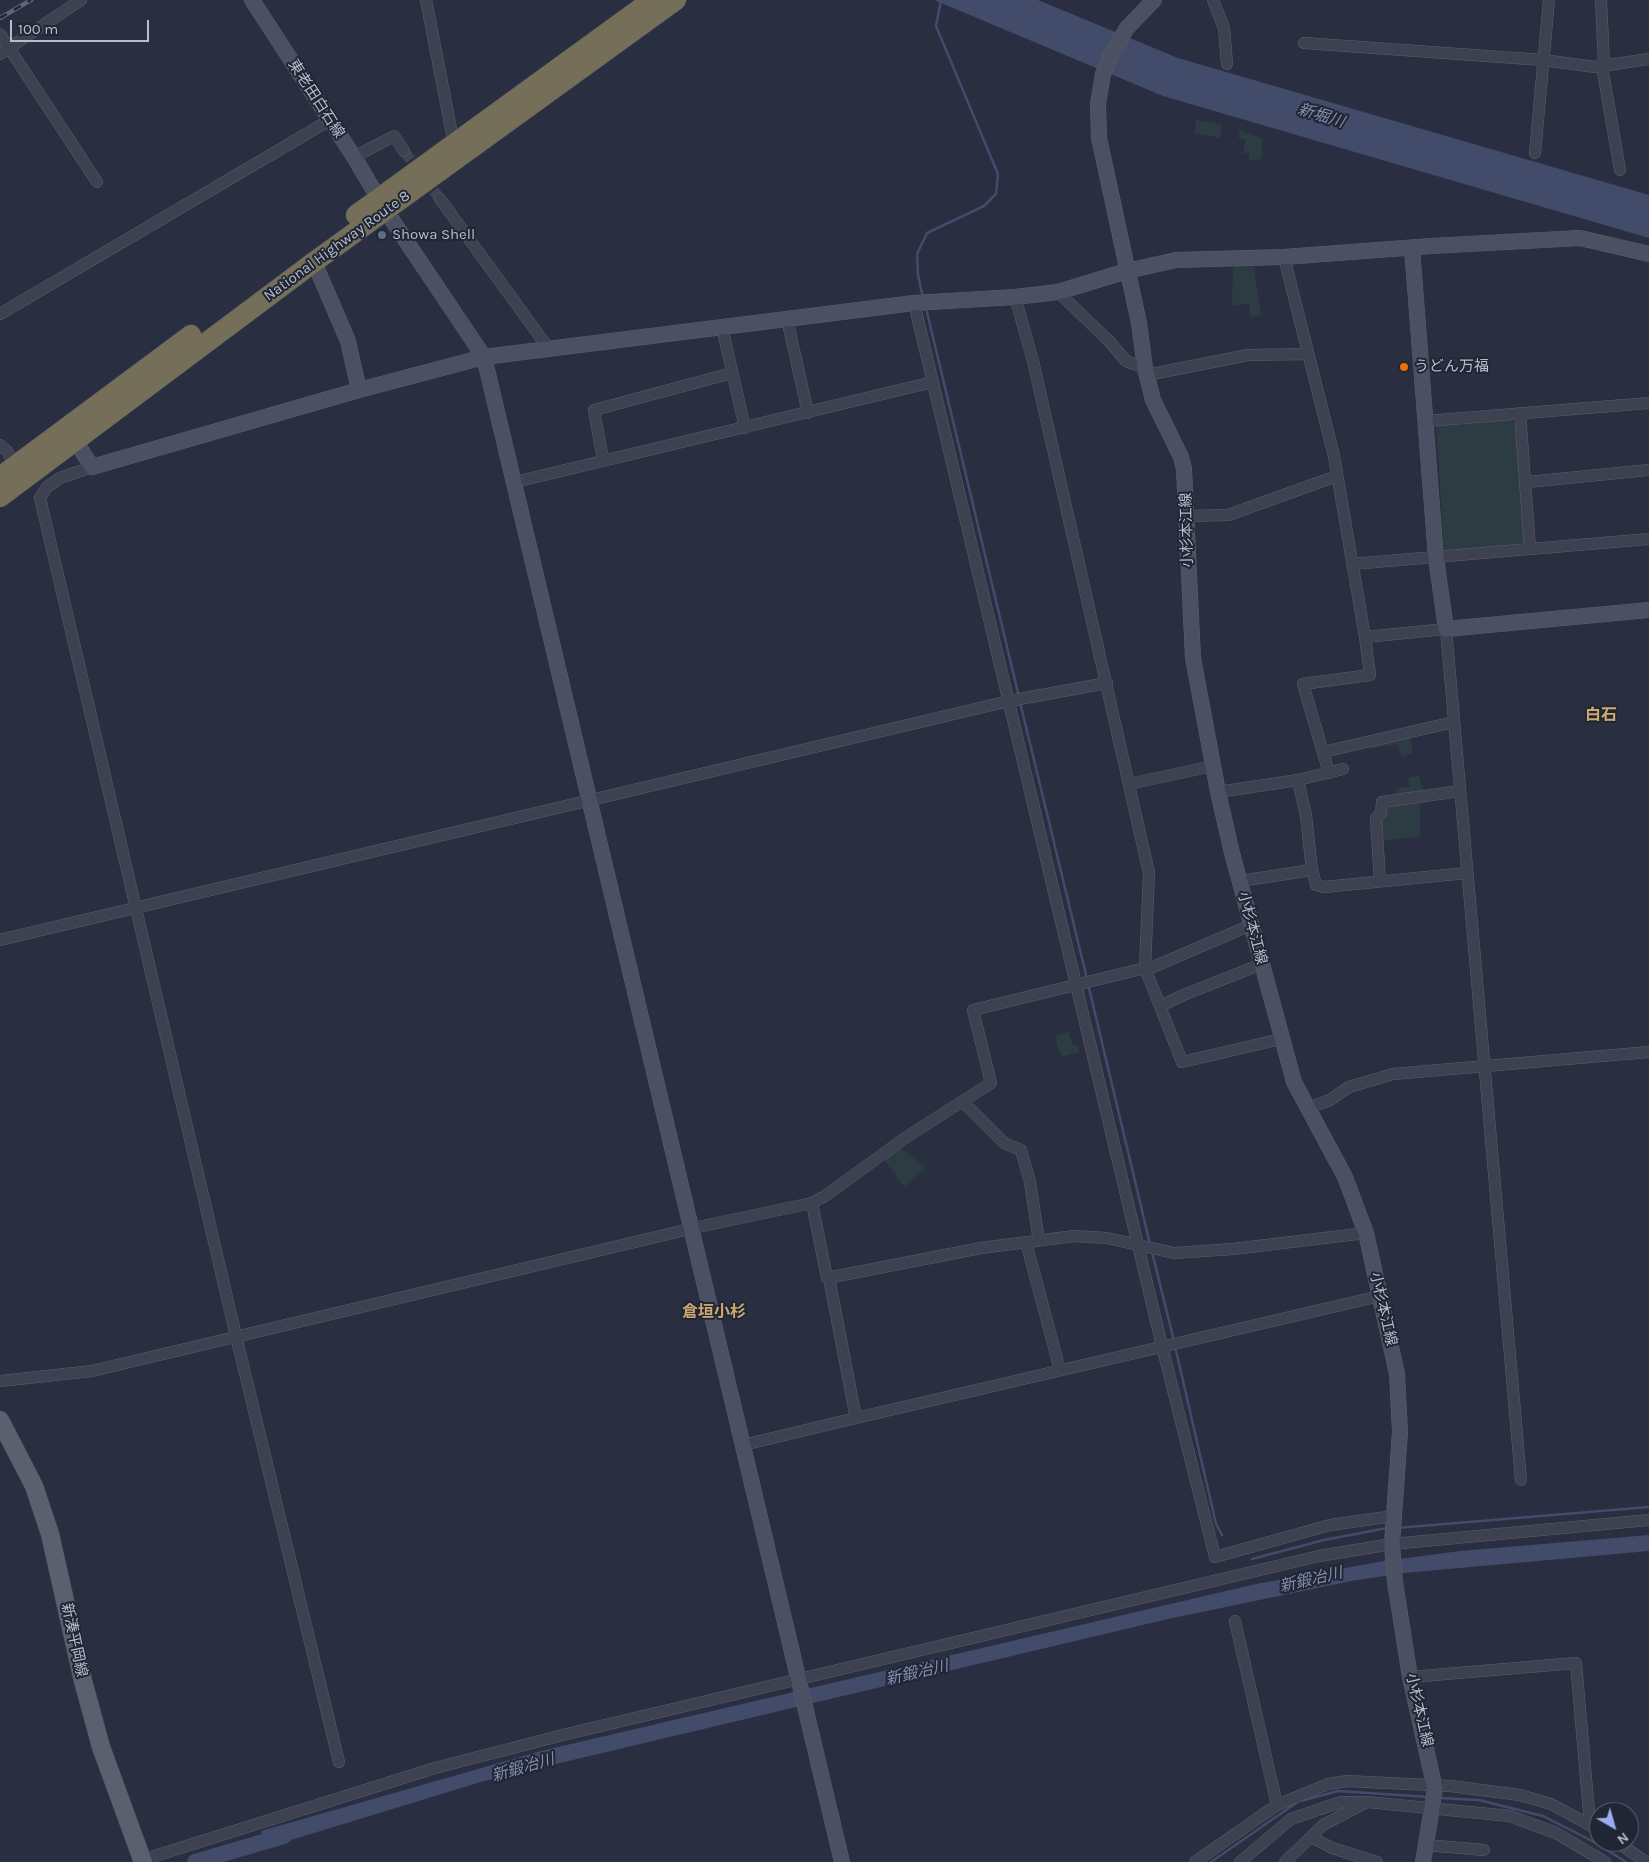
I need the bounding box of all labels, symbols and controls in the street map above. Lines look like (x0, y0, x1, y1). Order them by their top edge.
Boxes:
scale bar (12, 10, 151, 42)
text: 100 m (18, 20, 58, 38)
street label: 東老田白石線 (284, 56, 348, 142)
water label: 新堀川 (1295, 100, 1347, 132)
street label: National Highway Route 8 (260, 187, 414, 305)
place label: Showa Shell (392, 226, 475, 244)
marker: Showa Shell (376, 229, 388, 241)
place label: うどん万福 (1414, 358, 1489, 376)
marker: うどん万福 (1398, 361, 1410, 373)
street label: 小杉本江線 (1177, 492, 1197, 568)
district label: 白石 (1585, 705, 1617, 725)
street label: 小杉本江線 (1234, 889, 1270, 967)
street label: 小杉本江線 (1366, 1270, 1400, 1348)
district label: 倉垣小杉 (682, 1302, 746, 1322)
water label: 新鍛冶川 (1278, 1563, 1344, 1597)
street label: 新湊平岡線 (57, 1601, 91, 1679)
water label: 新鍛冶川 (884, 1656, 950, 1690)
street label: 小杉本江線 (1402, 1671, 1436, 1749)
water label: 新鍛冶川 (490, 1750, 556, 1786)
north arrow (1589, 1802, 1639, 1852)
text: N (1614, 1829, 1632, 1848)

